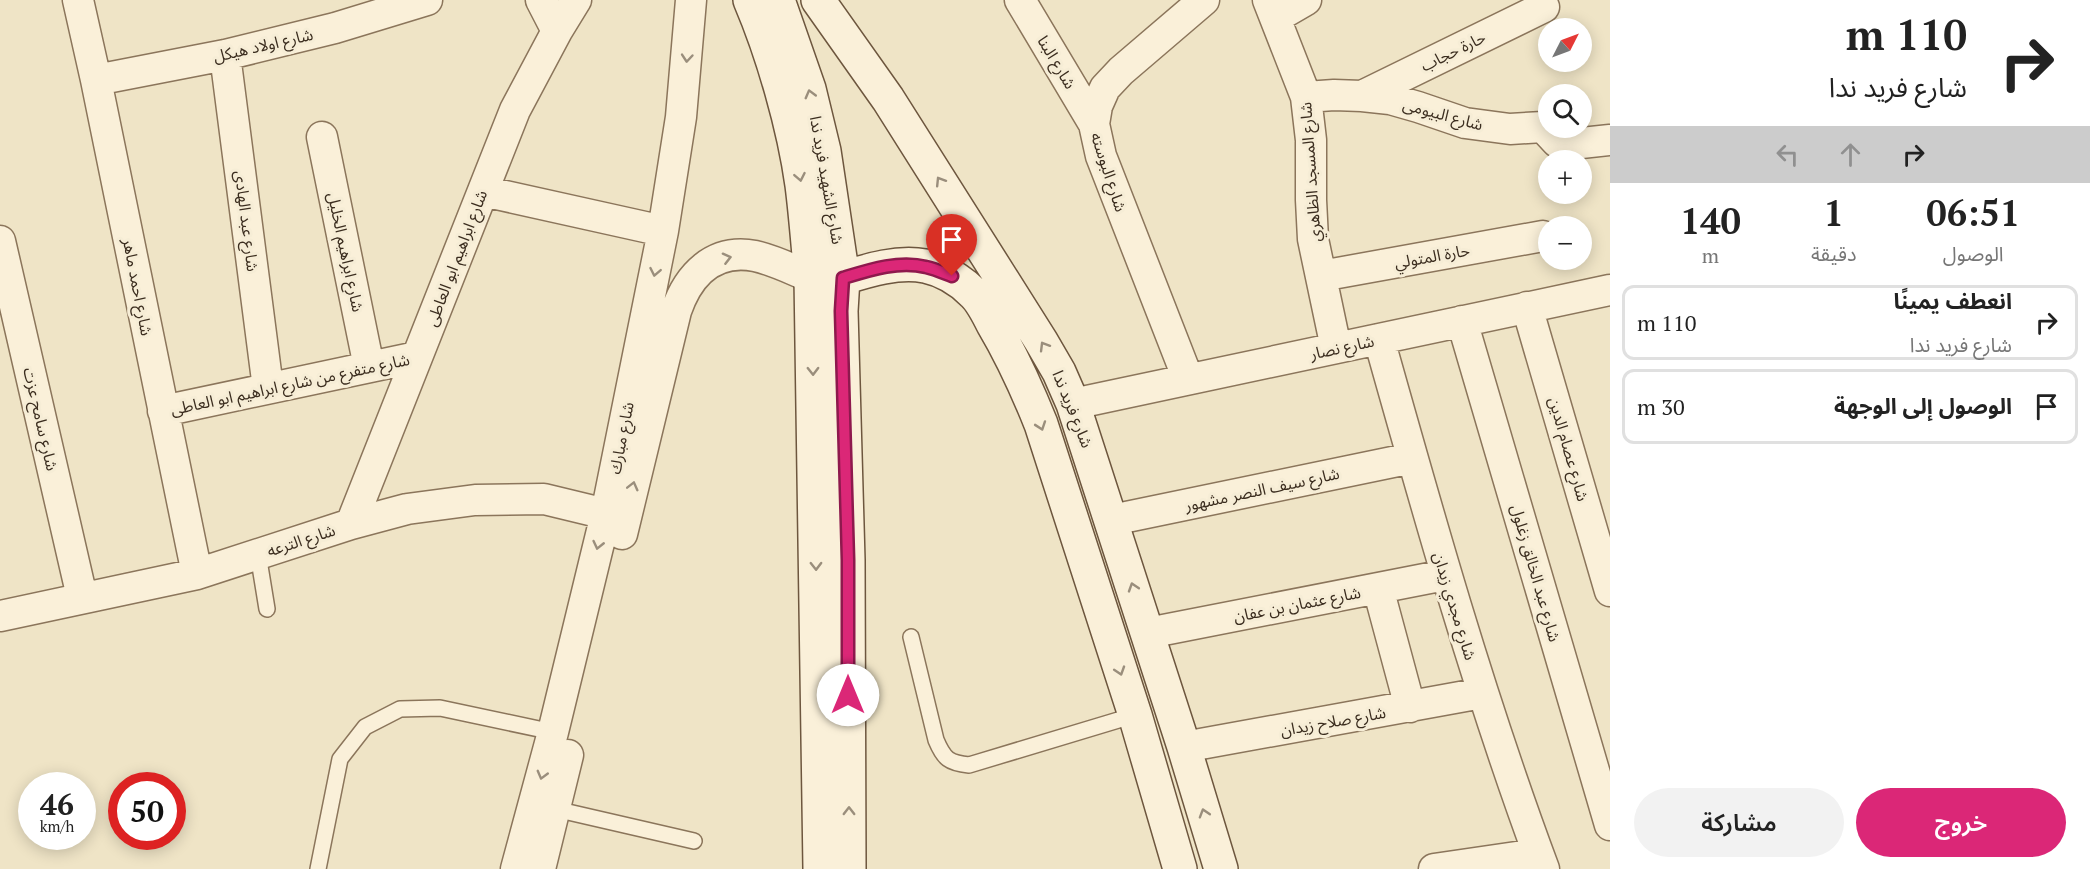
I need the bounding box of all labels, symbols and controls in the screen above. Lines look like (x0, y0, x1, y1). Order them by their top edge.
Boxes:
text: 110 m (1846, 6, 1967, 62)
north arrow (1538, 18, 1592, 72)
map controls (1538, 18, 1592, 270)
street label: شارع اولاد هيكل (211, 23, 316, 69)
icon: right (1988, 24, 2066, 102)
street label: حارة حجاب (1417, 26, 1489, 76)
street label: شارع البنا (1031, 31, 1082, 94)
one-way arrow (681, 54, 694, 63)
text: شارع فريد ندا (1829, 69, 1967, 105)
button: search (1538, 84, 1592, 138)
one-way arrow (805, 89, 817, 100)
street label: شارع البيومى (1400, 93, 1486, 137)
street label: شارع المسجد الظاهري (1294, 101, 1328, 243)
street label: شارع الشهيد فريد ندا (803, 114, 849, 246)
street label: شارع البوسته (1084, 129, 1132, 215)
icon: left (1771, 138, 1804, 171)
icon: ahead (1834, 138, 1867, 171)
icon: right (1897, 138, 1930, 171)
button: + (1538, 150, 1592, 204)
street label: شارع عبد الهادى (228, 169, 264, 273)
one-way arrow (793, 172, 806, 182)
one-way arrow (935, 177, 947, 187)
street label: شارع ابراهيم ابو العاطى (420, 187, 494, 330)
text: 1 (1823, 189, 1844, 236)
text: 06:51 (1926, 189, 2020, 236)
street label: شارع ابراهيم الخليل (321, 190, 369, 314)
text: 140 (1680, 197, 1741, 244)
pin (926, 214, 977, 276)
button: − (1538, 216, 1592, 270)
icon: arrive (935, 223, 968, 256)
street label: شارع احمد ماهر (116, 236, 158, 338)
street label: حارة المتولي (1392, 239, 1472, 275)
text: دقيقة (1811, 240, 1856, 267)
text: الوصول (1943, 240, 2004, 267)
text: m (1702, 242, 1719, 269)
one-way arrow (722, 253, 732, 266)
one-way arrow (649, 266, 662, 276)
text: انعطف يمينًا (1894, 286, 2012, 315)
icon: right (2030, 306, 2063, 339)
text: 110 m (1637, 308, 1697, 337)
street label: شارع نصار (1307, 329, 1377, 367)
text: شارع فريد ندا (1910, 331, 2012, 358)
one-way arrow (1039, 342, 1051, 352)
street label: شارع متفرع من شارع ابراهيم ابو العاطى (169, 348, 412, 422)
street label: شارع سامح عزت (16, 365, 64, 473)
one-way arrow (807, 367, 819, 376)
street label: شارع فريد ندا (1046, 367, 1099, 452)
icon: arrive (2030, 390, 2063, 423)
text: الوصول إلى الوجهة (1834, 391, 2012, 420)
text: 30 m (1637, 392, 1685, 421)
street label: شارع عصام الدين (1542, 394, 1594, 504)
street label: شارع مبارك (603, 400, 641, 476)
one-way arrow (1034, 420, 1047, 431)
street label: شارع سيف النصر مشهور (1182, 462, 1342, 518)
one-way arrow (626, 481, 639, 491)
street label: شارع عبد الخالق زغلول (1504, 502, 1566, 645)
street label: شارع الترعه (264, 519, 339, 563)
one-way arrow (593, 540, 606, 550)
street label: شارع مجدي زيدان (1426, 549, 1482, 663)
one-way arrow (810, 562, 822, 571)
street label: شارع عثمان بن عفان (1231, 581, 1363, 629)
one-way arrow (1128, 582, 1140, 593)
position arrow (816, 663, 880, 727)
one-way arrow (1113, 665, 1126, 676)
street label: شارع صلاح زيدان (1279, 701, 1388, 743)
one-way arrow (537, 769, 549, 780)
speed limit sign: 50 (108, 772, 186, 850)
text: 46 (40, 784, 74, 824)
button: مشاركة (1634, 788, 1844, 857)
button: خروج (1856, 788, 2066, 857)
one-way arrow (843, 806, 855, 815)
one-way arrow (1199, 808, 1211, 819)
text: km/h (40, 816, 74, 836)

